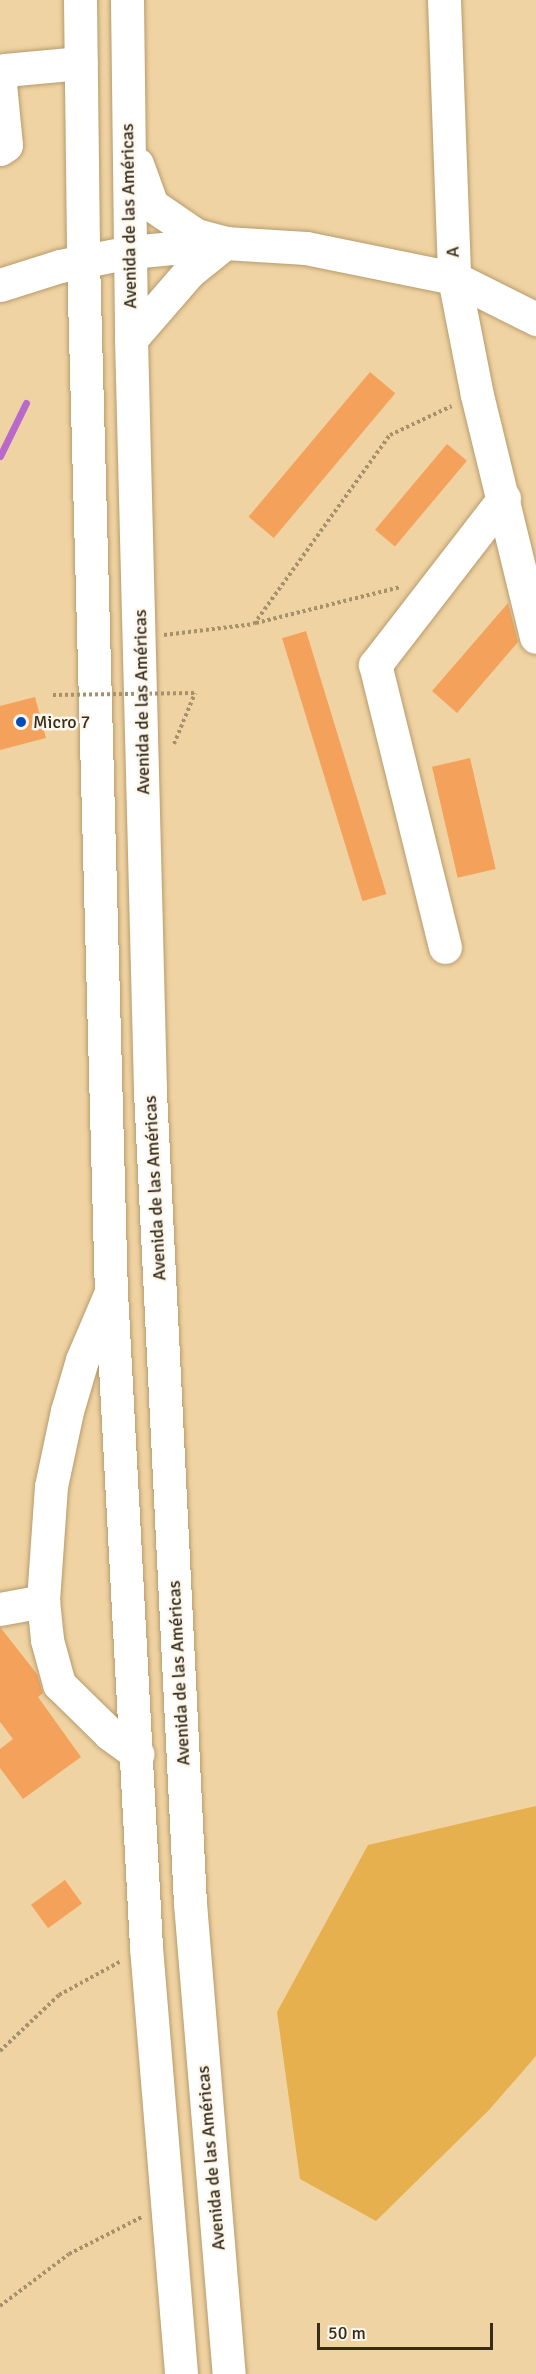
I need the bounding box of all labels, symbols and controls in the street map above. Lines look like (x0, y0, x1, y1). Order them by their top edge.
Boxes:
street label: Avenida de las Américas (117, 123, 141, 309)
street label: A (442, 246, 464, 258)
street label: Avenida de las Américas (130, 609, 154, 795)
place label: Micro 7 (33, 711, 90, 733)
marker: Micro 7 (14, 715, 28, 729)
street label: Avenida de las Américas (139, 1095, 171, 1281)
street label: Avenida de las Américas (163, 1580, 195, 1766)
street label: Avenida de las Américas (192, 2065, 230, 2251)
scale bar (320, 2311, 496, 2349)
text: 50 m (328, 2322, 366, 2344)

